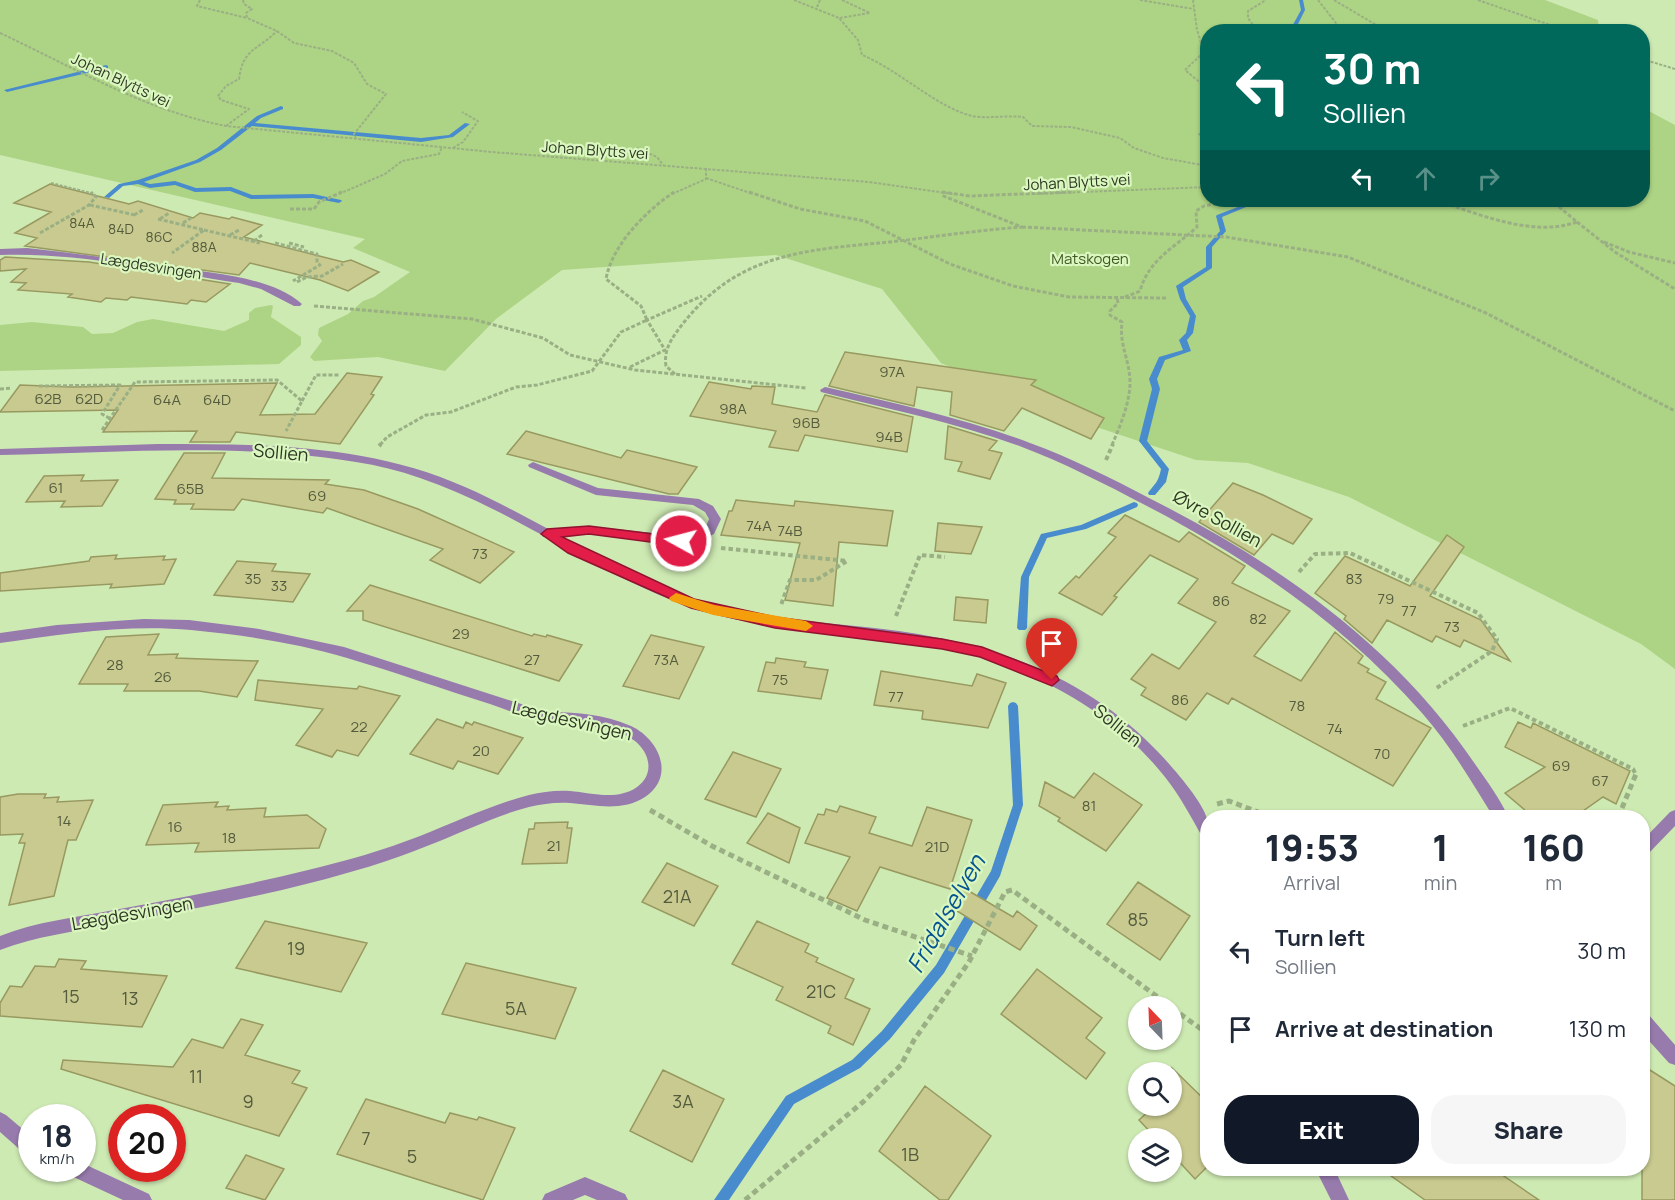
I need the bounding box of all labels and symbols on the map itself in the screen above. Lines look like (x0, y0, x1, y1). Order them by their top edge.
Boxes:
street label: Johan Blytts vei (68, 48, 174, 112)
street label: Johan Blytts vei (541, 136, 649, 164)
street label: Johan Blytts vei (1023, 169, 1131, 195)
house number: 84A (69, 213, 95, 232)
house number: 84D (108, 219, 134, 238)
house number: 86C (146, 227, 172, 246)
house number: 88A (191, 237, 217, 256)
street label: Lægdesvingen (99, 248, 203, 284)
park label: Matskogen (1051, 248, 1129, 269)
house number: 97A (879, 361, 905, 382)
house number: 62B (34, 388, 62, 409)
house number: 62D (75, 388, 103, 409)
house number: 64A (153, 389, 181, 410)
house number: 64D (203, 389, 231, 410)
house number: 98A (719, 398, 747, 419)
house number: 96B (792, 412, 820, 433)
house number: 94B (875, 426, 903, 447)
street label: Sollien (252, 438, 310, 466)
house number: 61 (49, 477, 63, 498)
house number: 65B (176, 478, 204, 499)
street label: Øvre Sollien (1169, 484, 1267, 552)
house number: 69 (308, 485, 326, 506)
position arrow (649, 509, 713, 573)
house number: 74A (746, 515, 772, 536)
house number: 74B (778, 520, 802, 541)
house number: 73 (472, 543, 488, 564)
house number: 35 (245, 568, 261, 589)
house number: 83 (1345, 568, 1363, 589)
house number: 33 (271, 575, 287, 596)
house number: 79 (1378, 588, 1394, 609)
house number: 86 (1212, 590, 1230, 611)
house number: 77 (1401, 600, 1417, 621)
house number: 82 (1249, 608, 1267, 629)
house number: 73 (1444, 616, 1460, 637)
pin (1026, 618, 1077, 680)
house number: 29 (452, 623, 470, 644)
house number: 27 (524, 649, 540, 670)
house number: 73A (653, 649, 679, 670)
house number: 28 (106, 654, 124, 675)
house number: 26 (154, 666, 172, 687)
house number: 75 (772, 669, 788, 690)
house number: 77 (888, 686, 904, 707)
house number: 86 (1171, 689, 1189, 710)
street label: Lægdesvingen (510, 695, 634, 745)
house number: 78 (1289, 695, 1305, 716)
street label: Sollien (1089, 698, 1147, 752)
house number: 22 (350, 716, 368, 737)
house number: 74 (1327, 718, 1343, 739)
house number: 20 (472, 740, 490, 761)
house number: 70 (1374, 743, 1390, 764)
house number: 69 (1552, 755, 1570, 776)
house number: 67 (1592, 770, 1608, 791)
house number: 81 (1082, 795, 1096, 816)
house number: 14 (57, 810, 71, 831)
house number: 16 (167, 816, 183, 837)
house number: 18 (222, 827, 236, 848)
house number: 21 (547, 835, 561, 856)
house number: 21D (925, 836, 949, 857)
water label: Fridalselven (898, 847, 993, 978)
house number: 21A (663, 884, 692, 908)
street label: Lægdesvingen (69, 891, 195, 935)
house number: 85 (1128, 907, 1148, 931)
house number: 19 (287, 936, 305, 960)
house number: 21C (806, 979, 836, 1003)
house number: 15 (62, 984, 80, 1008)
house number: 13 (122, 986, 138, 1010)
house number: 5A (505, 996, 527, 1020)
north arrow (1128, 996, 1182, 1050)
house number: 11 (189, 1064, 203, 1088)
house number: 9 (242, 1089, 254, 1113)
house number: 3A (672, 1089, 694, 1113)
speed limit sign: 20 (108, 1104, 186, 1182)
house number: 7 (361, 1126, 371, 1150)
house number: 1B (901, 1142, 919, 1166)
house number: 5 (407, 1144, 417, 1168)

